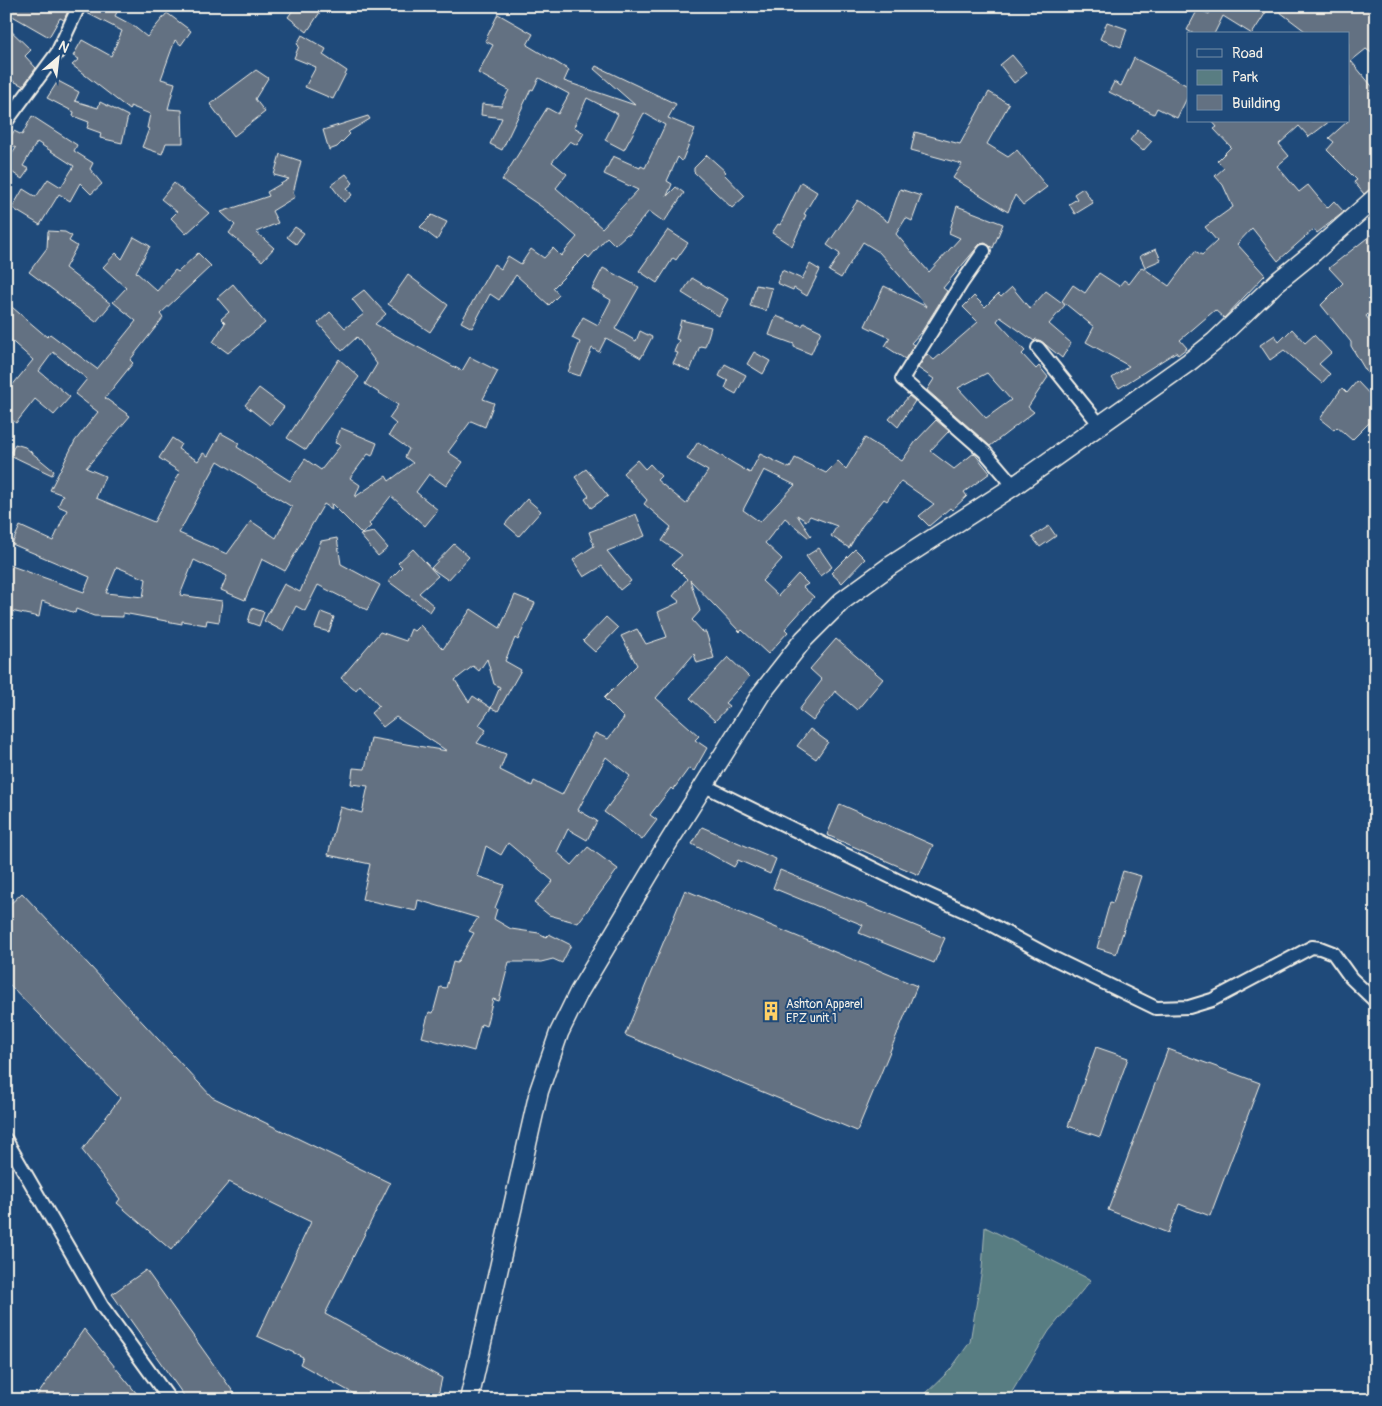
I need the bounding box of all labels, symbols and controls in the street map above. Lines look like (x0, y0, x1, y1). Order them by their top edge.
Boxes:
north arrow (32, 32, 82, 82)
legend (1187, 32, 1350, 122)
text: N (56, 37, 72, 57)
text: Road (1232, 44, 1263, 63)
text: Park (1232, 68, 1259, 87)
text: Building (1232, 94, 1280, 113)
place label: Ashton Apparel EPZ unit 1 (786, 997, 863, 1026)
building icon: Ashton Apparel EPZ unit 1 (760, 1000, 782, 1022)

